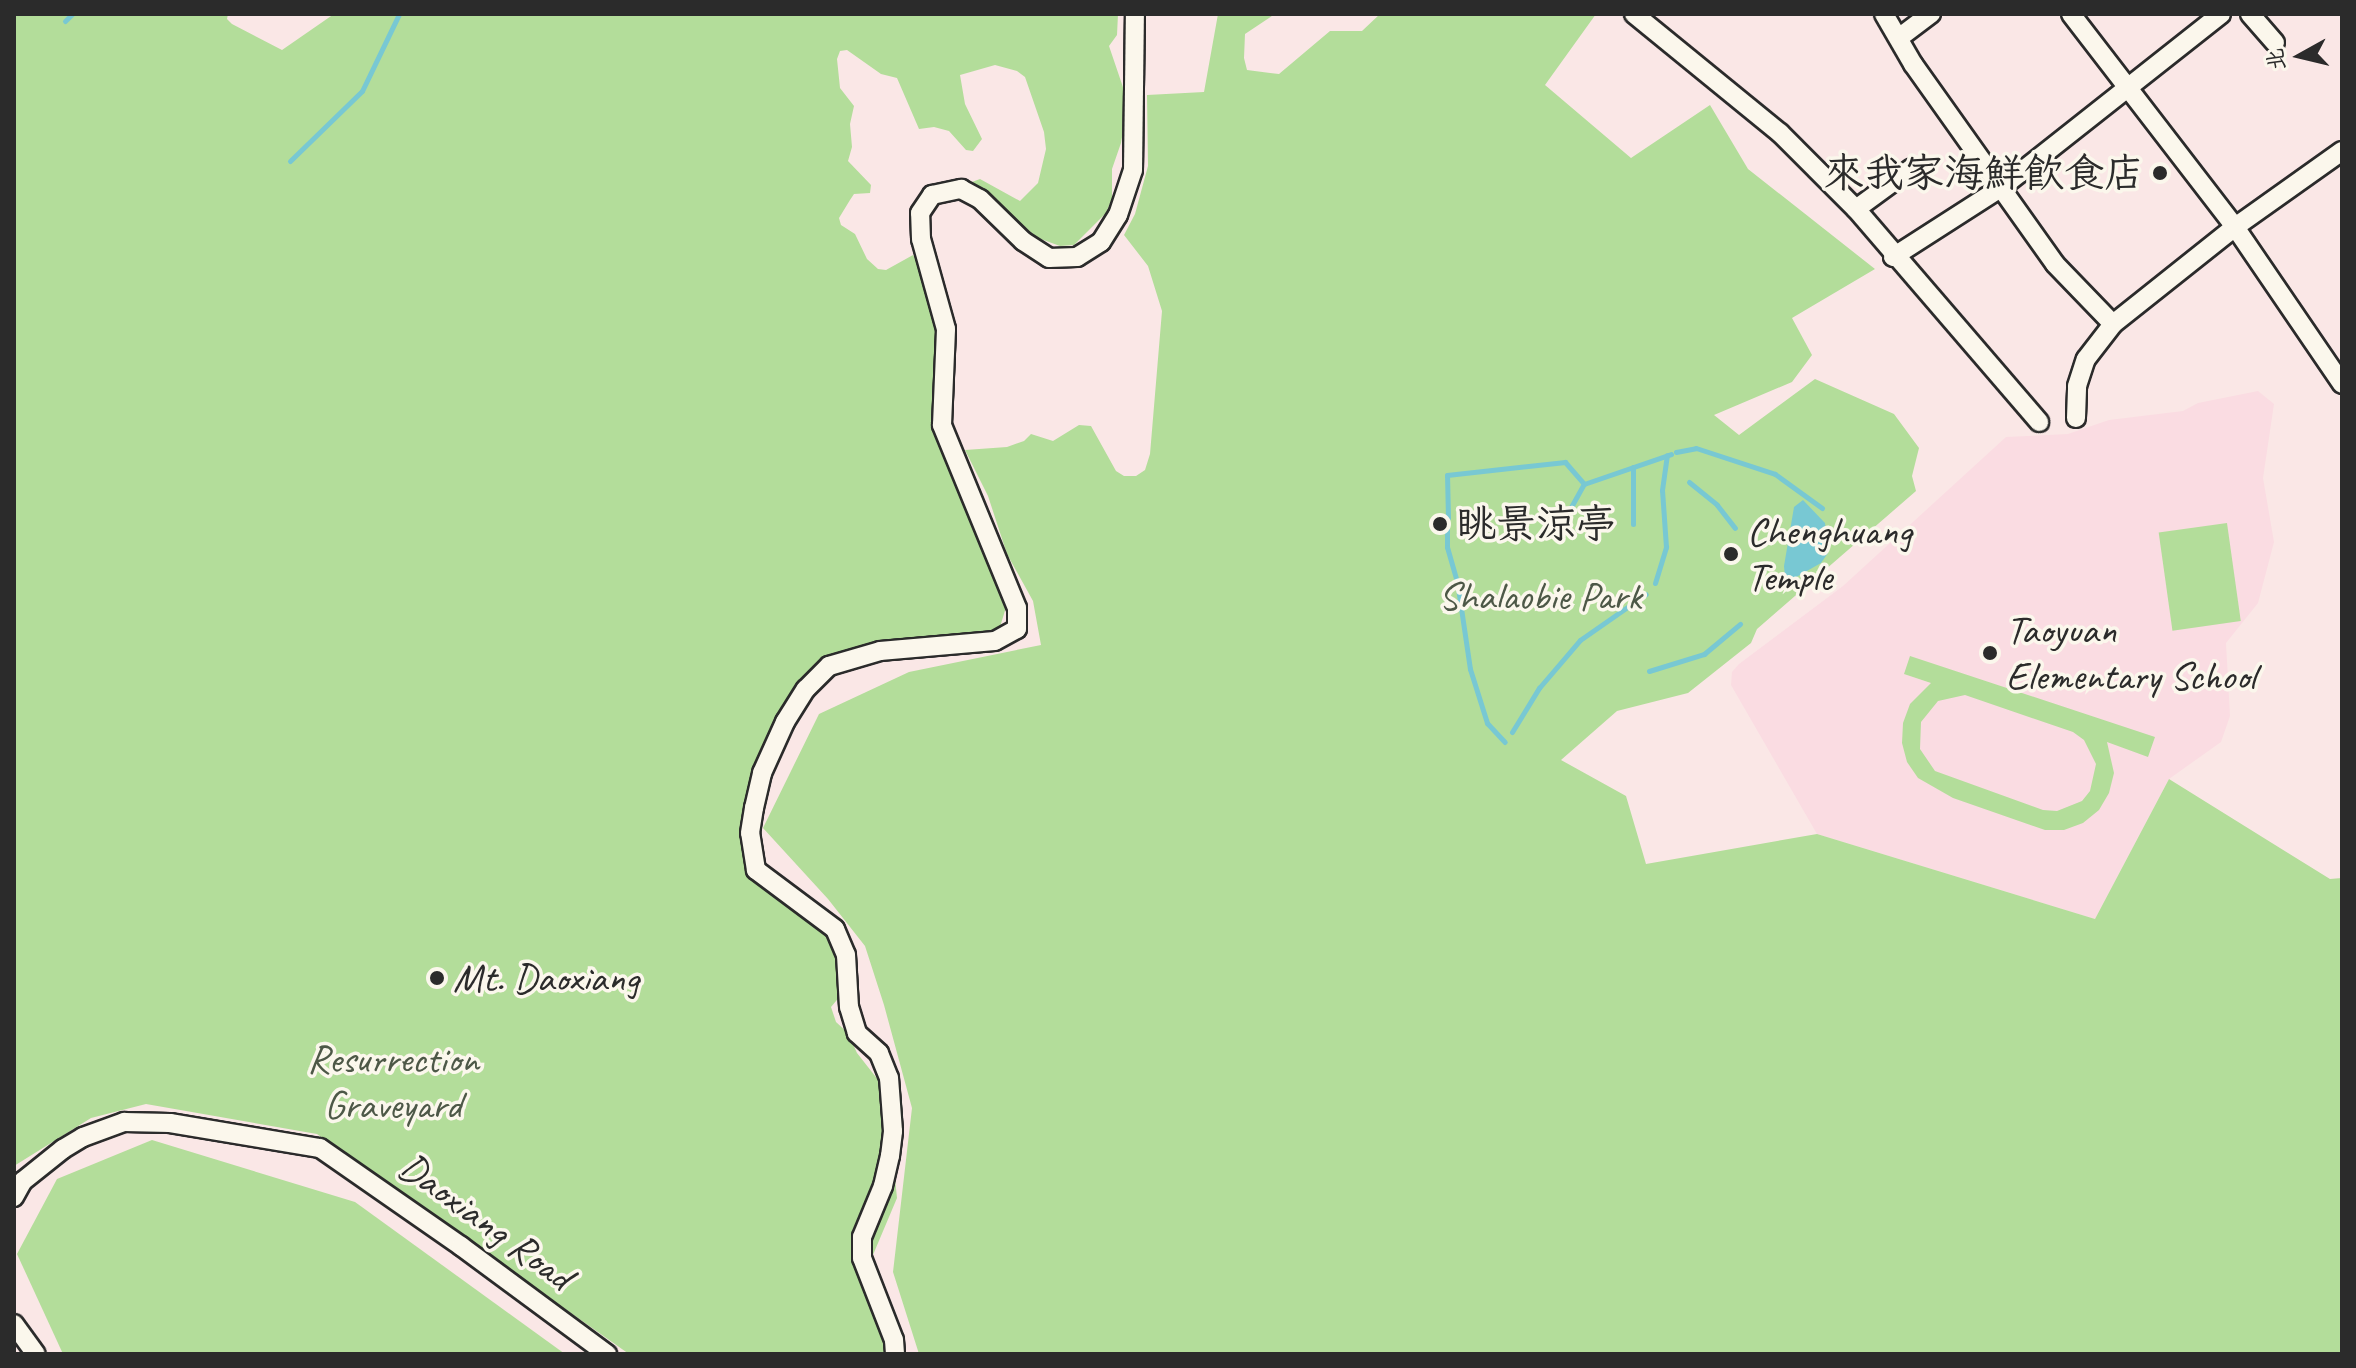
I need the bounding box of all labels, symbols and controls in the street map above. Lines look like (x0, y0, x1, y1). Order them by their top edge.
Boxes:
north arrow (2260, 16, 2340, 96)
text: 北 (2261, 46, 2292, 72)
place label: 來我家海鮮飲食店 (1824, 149, 2144, 197)
marker: 來我家海鮮飲食店 (2151, 164, 2169, 182)
place label: 眺景涼亭 (1456, 500, 1616, 548)
place label: Chenghuang Temple (1747, 507, 1912, 601)
marker: 眺景涼亭 (1431, 515, 1449, 533)
marker: Chenghuang Temple (1722, 545, 1740, 563)
park label: Shalaobie Park (1438, 572, 1642, 620)
place label: Taoyuan Elementary School (2006, 606, 2256, 700)
marker: Taoyuan Elementary School (1981, 644, 1999, 662)
place label: Mt. Daoxiang (453, 954, 639, 1002)
marker: Mt. Daoxiang (428, 969, 446, 987)
park label: Resurrection Graveyard (307, 1035, 479, 1129)
street label: Daoxiang Road (390, 1142, 582, 1300)

